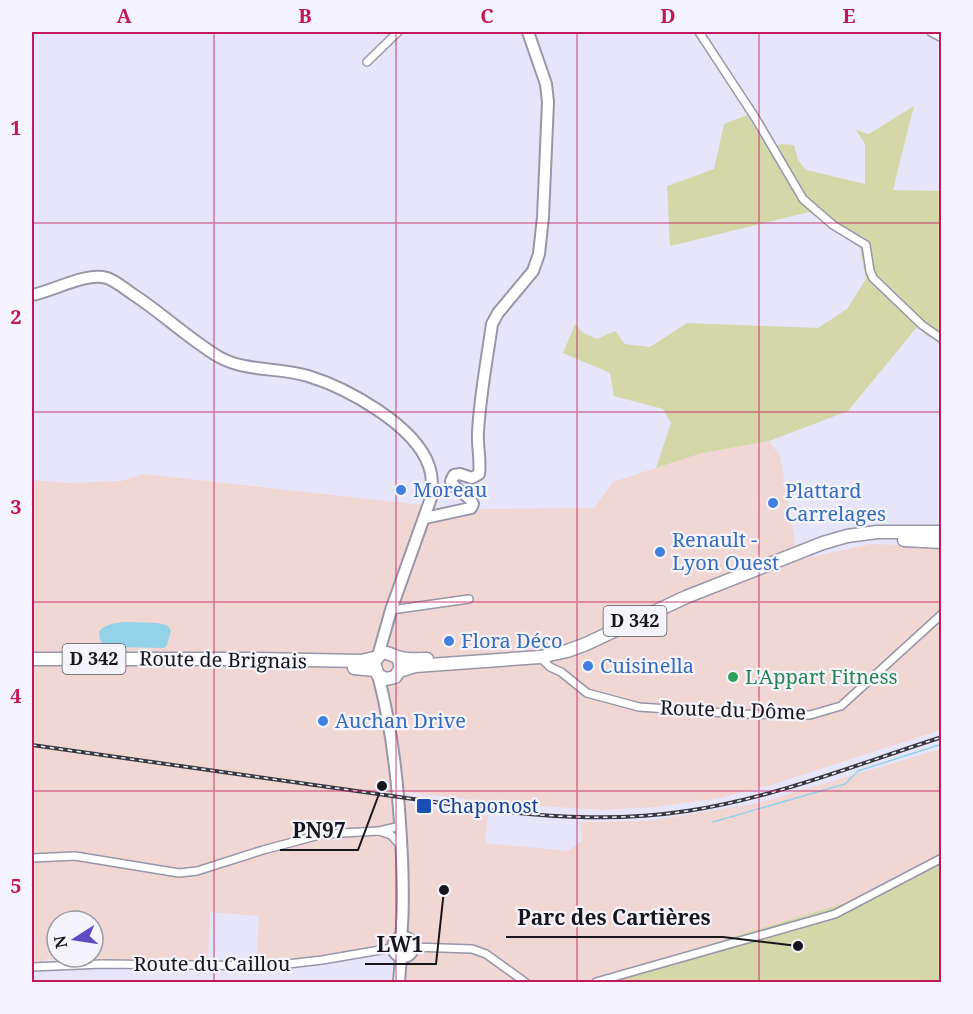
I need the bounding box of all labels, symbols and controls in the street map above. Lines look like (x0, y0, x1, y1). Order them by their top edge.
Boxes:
text: A (116, 2, 132, 29)
text: B (298, 2, 312, 29)
text: C (480, 2, 494, 29)
text: D (660, 2, 676, 29)
text: E (842, 2, 856, 29)
text: 1 (10, 114, 22, 141)
text: 2 (10, 303, 22, 330)
place label: Moreau (413, 476, 488, 503)
place label: Plattard Carrelages (785, 477, 886, 527)
marker: Moreau (394, 483, 408, 497)
text: 3 (10, 493, 22, 520)
marker: Plattard Carrelages (766, 496, 780, 510)
place label: Renault - Lyon Ouest (672, 526, 779, 576)
marker: Renault - Lyon Ouest (653, 545, 667, 559)
road number: D 342 (604, 606, 666, 636)
place label: Flora Déco (461, 627, 563, 654)
marker: Flora Déco (442, 634, 456, 648)
road number: D 342 (62, 644, 125, 674)
street label: Route de Brignais (139, 645, 307, 674)
place label: Cuisinella (600, 652, 694, 679)
marker: Cuisinella (581, 659, 595, 673)
place label: L'Appart Fitness (745, 663, 898, 690)
marker: L'Appart Fitness (726, 670, 740, 684)
text: 4 (10, 682, 22, 709)
street label: Route du Dôme (660, 693, 807, 726)
place label: Auchan Drive (335, 707, 466, 734)
marker: Auchan Drive (316, 714, 330, 728)
place label: Chaponost (438, 792, 539, 819)
marker: Chaponost (415, 797, 433, 815)
callout: PN97 (280, 811, 358, 850)
text: PN97 (292, 816, 346, 844)
text: 5 (10, 872, 22, 899)
callout: Parc des Cartières (506, 898, 723, 937)
text: Parc des Cartières (517, 903, 711, 931)
north arrow (45, 909, 105, 969)
callout: LW1 (365, 925, 436, 964)
text: LW1 (377, 930, 423, 958)
text: N (48, 933, 72, 951)
street label: Route du Caillou (133, 950, 291, 977)

